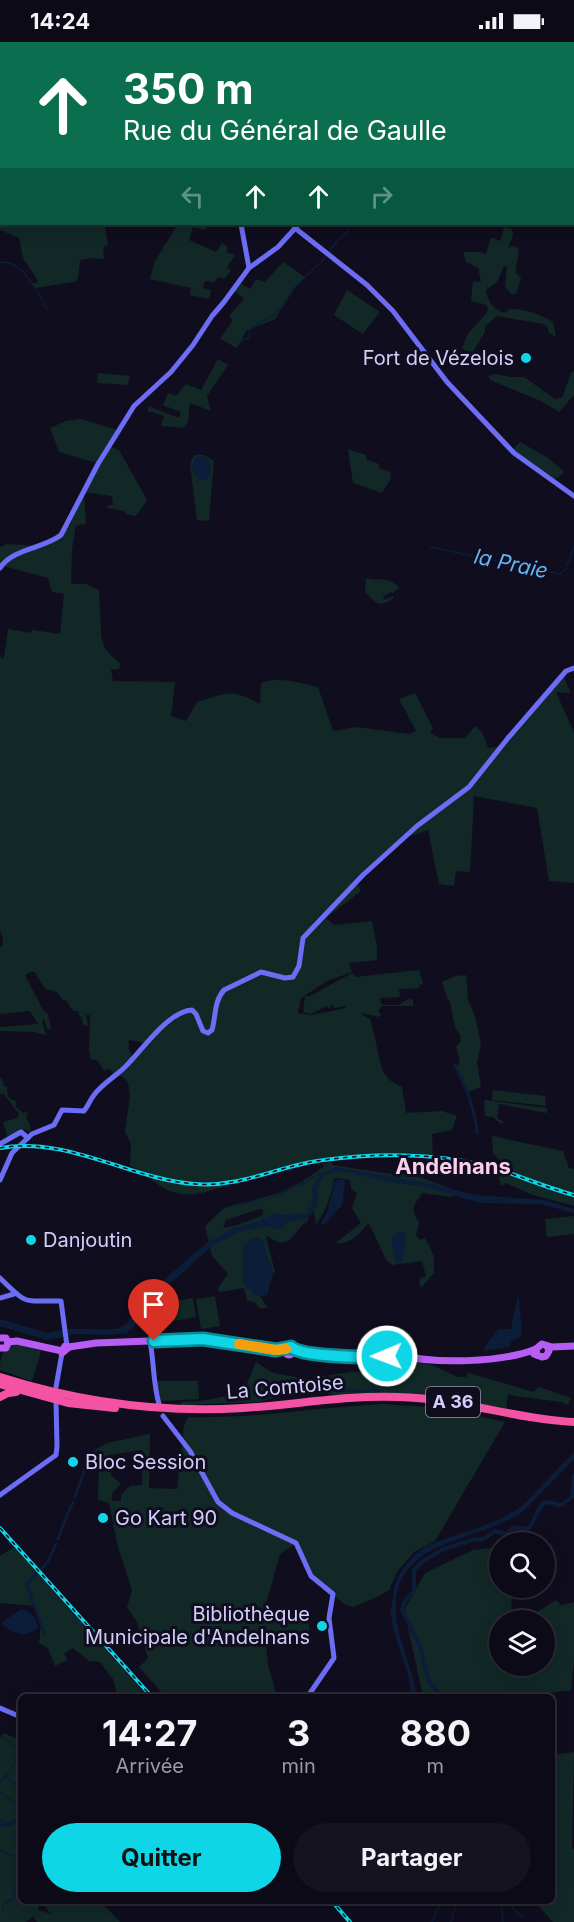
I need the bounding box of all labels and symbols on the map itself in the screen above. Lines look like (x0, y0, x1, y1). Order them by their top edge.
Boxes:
place label: Fort de Vézelois (363, 346, 514, 370)
marker: Fort de Vézelois (519, 351, 533, 365)
water label: la Praie (472, 543, 550, 584)
district label: Andelnans (395, 1153, 511, 1179)
place label: Danjoutin (43, 1228, 132, 1252)
marker: Danjoutin (24, 1233, 38, 1247)
pin (128, 1279, 179, 1341)
position arrow (355, 1324, 419, 1388)
street label: La Comtoise (225, 1370, 345, 1404)
road number: A 36 (426, 1387, 480, 1417)
place label: Bloc Session (85, 1450, 206, 1474)
marker: Bloc Session (66, 1455, 80, 1469)
place label: Go Kart 90 (115, 1506, 217, 1530)
marker: Go Kart 90 (96, 1511, 110, 1525)
place label: Bibliothèque Municipale d'Andelnans (85, 1602, 310, 1649)
marker: Bibliothèque Municipale d'Andelnans (315, 1619, 329, 1633)

